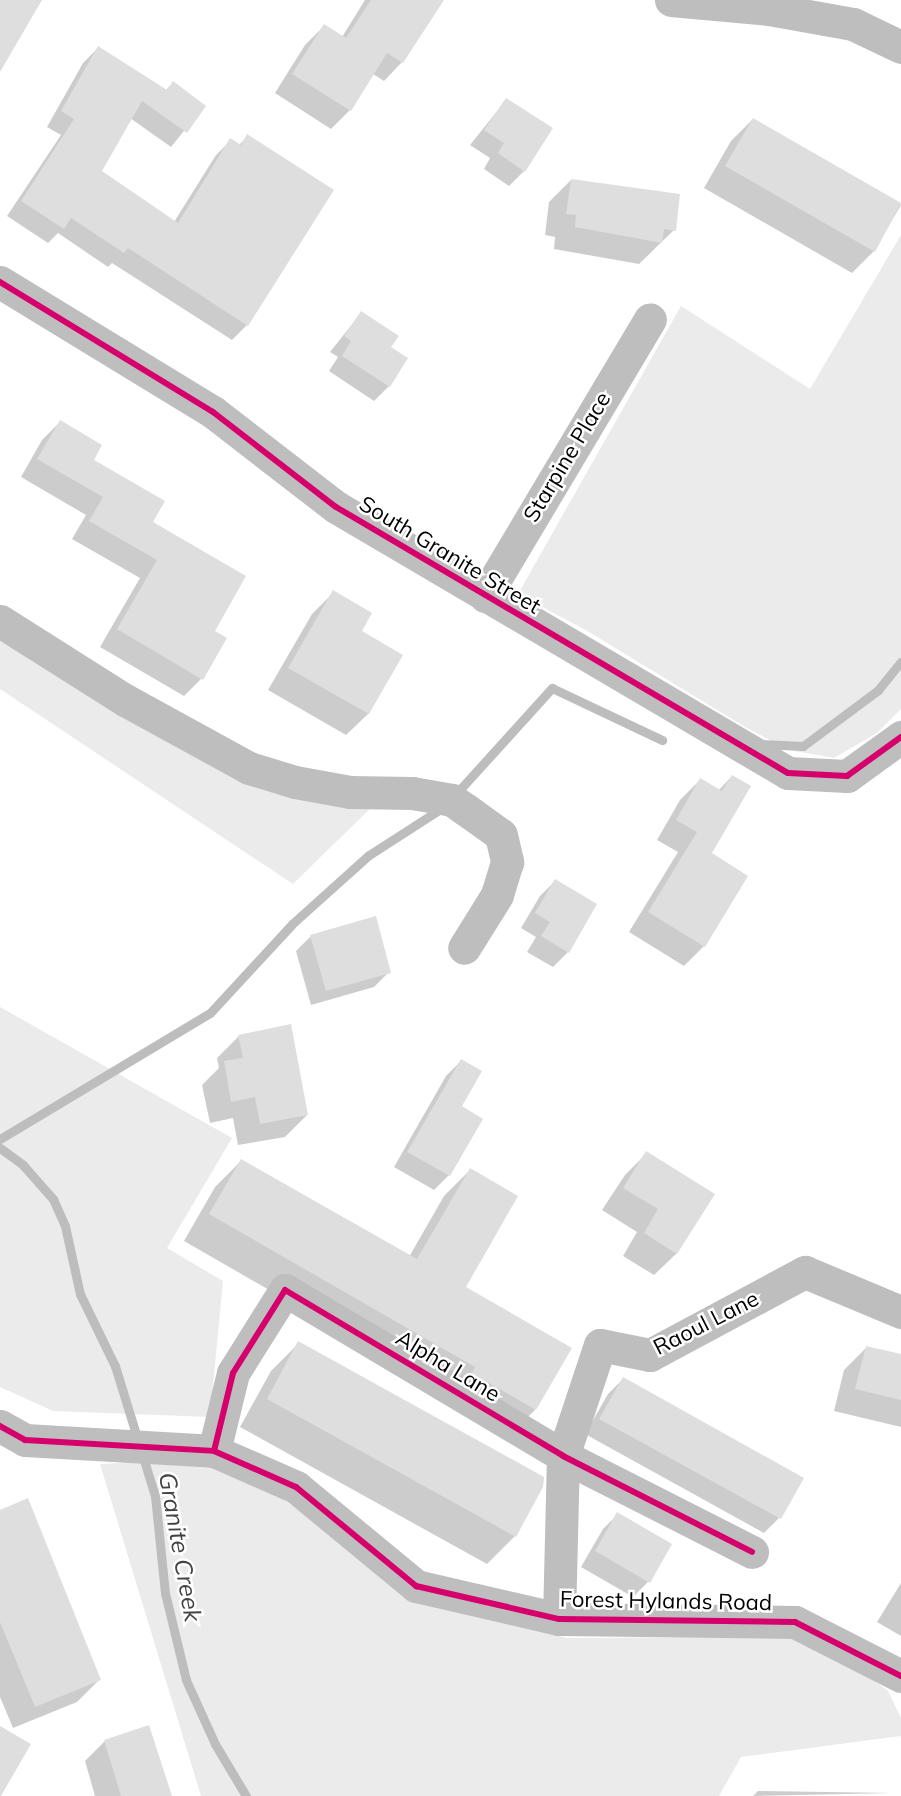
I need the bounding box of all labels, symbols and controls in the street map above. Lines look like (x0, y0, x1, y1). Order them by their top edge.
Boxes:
street label: Starpine Place (518, 387, 616, 527)
street label: South Granite Street (355, 490, 545, 620)
street label: Raoul Lane (649, 1285, 763, 1361)
street label: Alpha Lane (391, 1325, 505, 1407)
water label: Granite Creek (153, 1470, 207, 1624)
street label: Forest Hylands Road (560, 1586, 772, 1616)

